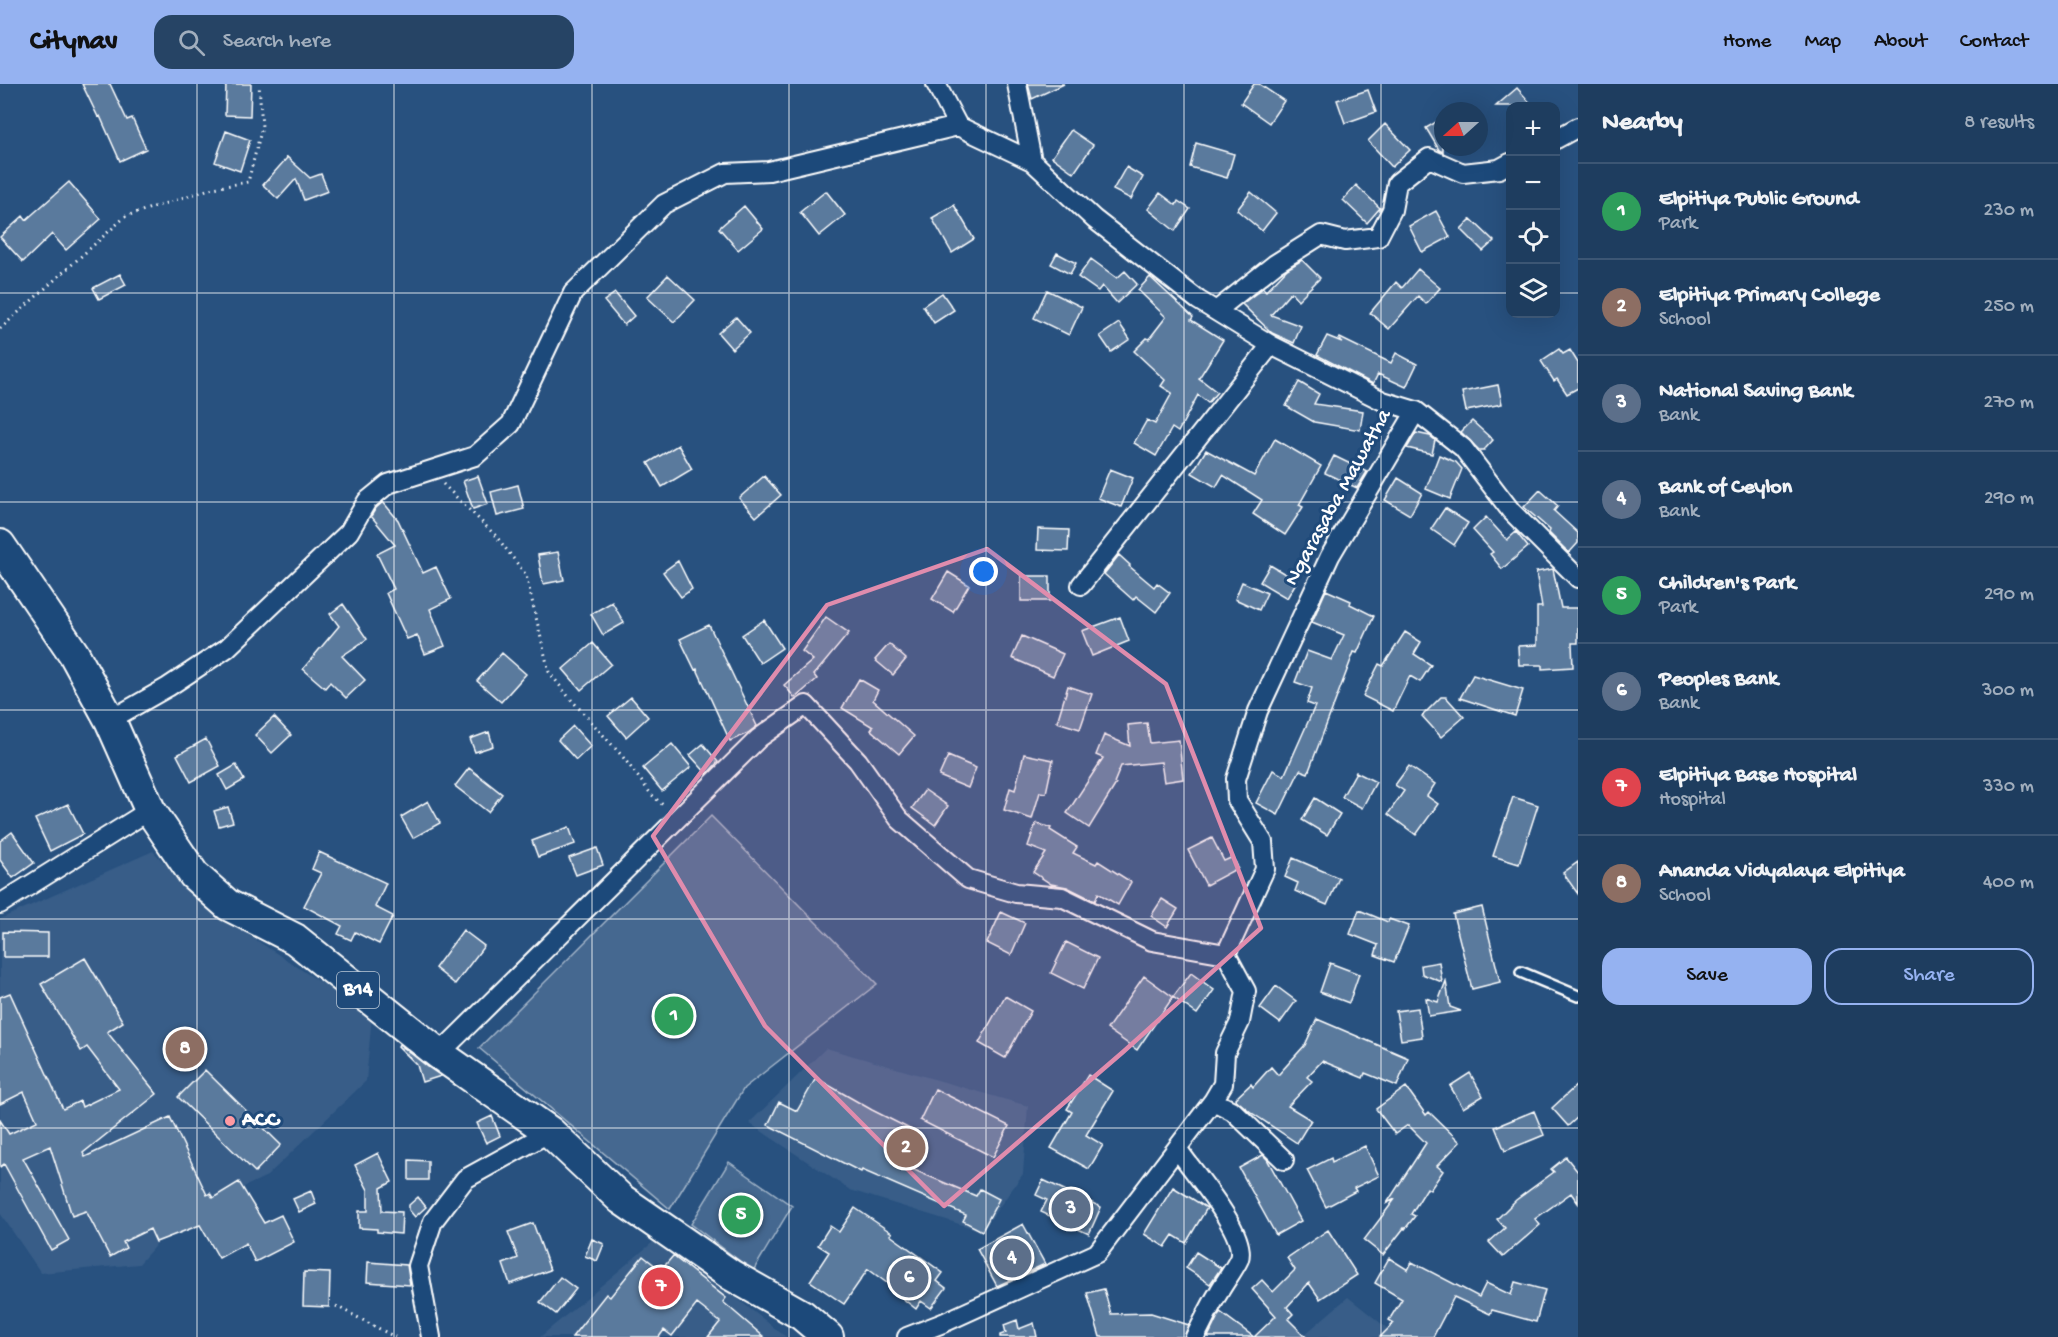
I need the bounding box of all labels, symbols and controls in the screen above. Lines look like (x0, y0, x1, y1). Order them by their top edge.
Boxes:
search box (154, 15, 574, 69)
text: Citynav (30, 26, 118, 59)
icon: search (175, 26, 208, 59)
text: Search here (223, 29, 331, 55)
text: Home (1723, 30, 1771, 55)
text: Map (1804, 30, 1841, 55)
text: About (1874, 30, 1927, 55)
text: Contact (1960, 30, 2028, 55)
north arrow (1434, 102, 1488, 156)
map controls (1506, 102, 1560, 318)
button: + (1506, 102, 1560, 156)
text: Nearby (1602, 108, 1683, 139)
text: 8 results (1964, 112, 2034, 135)
button: − (1506, 156, 1560, 210)
text: Elpitiya Public Ground (1659, 187, 1858, 213)
text: 1 (1617, 200, 1626, 223)
text: 230 m (1984, 200, 2034, 223)
button: locate (1506, 210, 1560, 264)
text: Park (1659, 213, 1697, 236)
button: layers (1506, 264, 1560, 318)
text: Elpitiya Primary College (1659, 283, 1880, 309)
text: 2 (1617, 296, 1626, 319)
text: 250 m (1983, 296, 2034, 319)
text: School (1659, 309, 1711, 332)
text: National Saving Bank (1659, 379, 1852, 405)
text: 3 (1616, 392, 1627, 415)
text: 270 m (1984, 392, 2034, 415)
street label: Ngarasaba Mawatha (1280, 404, 1399, 591)
text: Bank (1659, 405, 1699, 428)
text: Bank of Ceylon (1659, 475, 1792, 501)
text: 4 (1617, 488, 1626, 511)
text: 290 m (1984, 488, 2034, 511)
text: Bank (1659, 501, 1699, 524)
your location (969, 557, 998, 586)
text: Children's Park (1659, 571, 1796, 597)
text: 5 (1616, 584, 1627, 607)
text: 290 m (1984, 584, 2034, 607)
text: Park (1659, 597, 1697, 620)
text: Peoples Bank (1659, 667, 1778, 693)
text: 6 (1616, 680, 1627, 703)
text: 300 m (1982, 680, 2034, 703)
text: Bank (1659, 693, 1699, 716)
text: Elpitiya Base Hospital (1659, 763, 1857, 789)
text: 7 (1616, 776, 1627, 799)
text: 330 m (1983, 776, 2034, 799)
text: Hospital (1659, 789, 1726, 812)
text: Ananda Vidyalaya Elpitiya (1659, 859, 1905, 885)
text: 8 (1616, 872, 1627, 895)
text: 400 m (1983, 872, 2034, 895)
text: School (1659, 885, 1711, 908)
button: Save (1602, 948, 1812, 1005)
button: Share (1824, 948, 2034, 1005)
road number: B14 (337, 972, 379, 1008)
pin: 1 (654, 994, 694, 1038)
pin: 8 (166, 1026, 204, 1072)
place label: ACC (241, 1108, 281, 1134)
marker: ACC (223, 1114, 237, 1128)
pin: 2 (886, 1126, 926, 1170)
pin: 3 (1052, 1186, 1090, 1232)
pin: 5 (722, 1192, 760, 1238)
pin: 4 (992, 1236, 1032, 1280)
pin: 6 (890, 1256, 928, 1300)
pin: 7 (642, 1264, 680, 1310)

